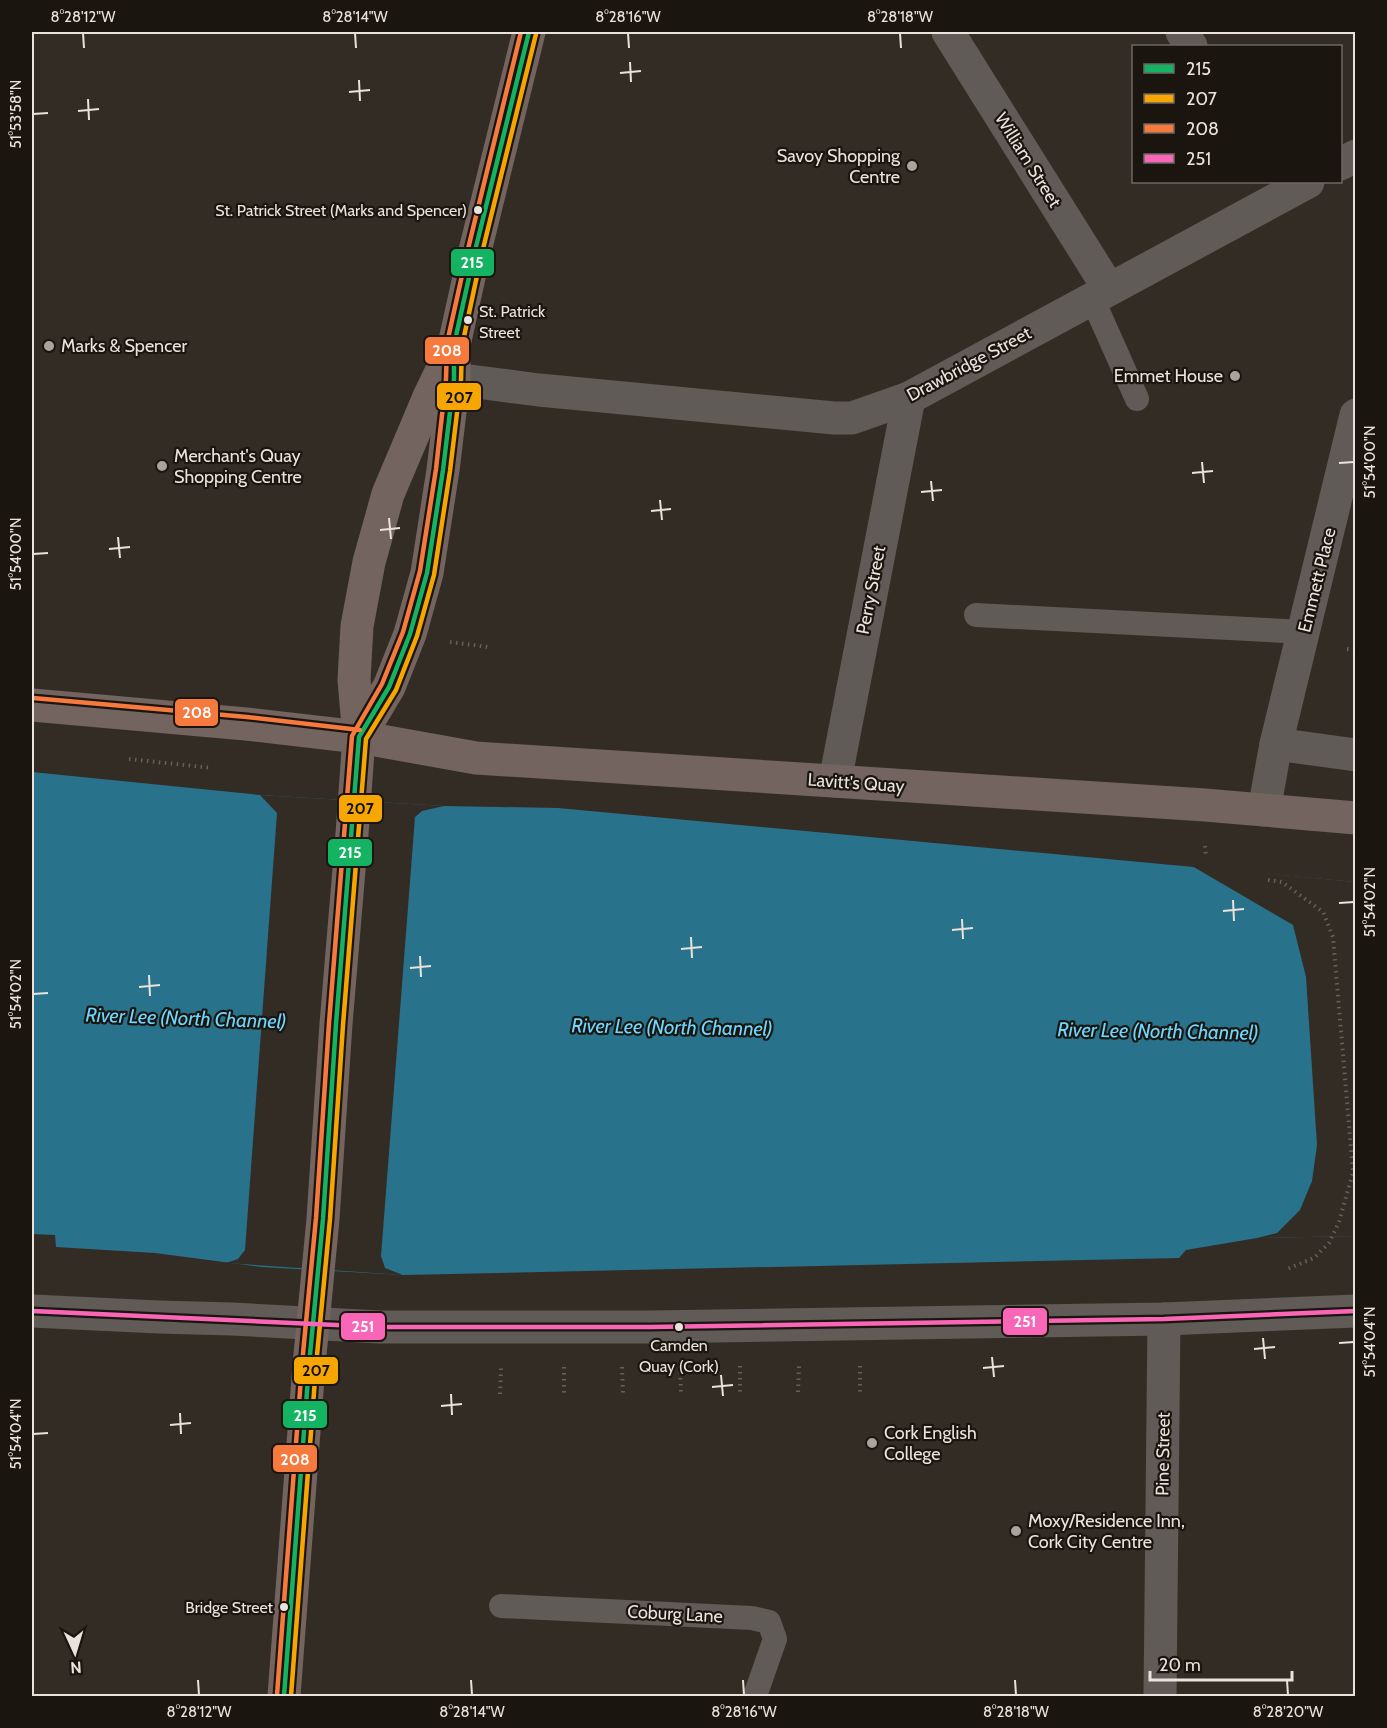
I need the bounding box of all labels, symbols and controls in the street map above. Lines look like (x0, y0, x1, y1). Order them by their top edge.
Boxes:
text: 8°28'12"W (51, 8, 116, 26)
text: 8°28'14"W (322, 8, 388, 26)
text: 8°28'16"W (595, 8, 662, 26)
text: 8°28'18"W (867, 8, 934, 26)
legend (1132, 45, 1342, 183)
text: 215 (1186, 58, 1211, 80)
text: 51°53'58"N (7, 80, 25, 148)
text: 207 (1186, 88, 1217, 110)
street label: William Street (990, 108, 1066, 212)
text: 208 (1186, 118, 1219, 140)
place label: Savoy Shopping Centre (777, 145, 901, 188)
text: 251 (1186, 148, 1211, 170)
marker: Savoy Shopping Centre (905, 159, 919, 173)
place label: St. Patrick Street (Marks and Spencer) (215, 201, 467, 220)
marker: St. Patrick Street (Marks and Spencer) (472, 204, 484, 216)
line badge: 215 (450, 248, 495, 277)
text: 215 (461, 253, 483, 272)
place label: St. Patrick Street (479, 302, 546, 342)
marker: St. Patrick Street (462, 314, 474, 326)
street label: Drawbridge Street (903, 322, 1035, 406)
place label: Marks & Spencer (61, 335, 187, 357)
line badge: 208 (424, 336, 470, 365)
marker: Marks & Spencer (42, 339, 56, 353)
text: 208 (432, 341, 462, 360)
place label: Emmet House (1114, 365, 1223, 387)
marker: Emmet House (1228, 369, 1242, 383)
line badge: 207 (436, 382, 482, 411)
text: 207 (445, 388, 474, 407)
text: 51°54'00"N (1361, 426, 1379, 498)
place label: Merchant's Quay Shopping Centre (174, 445, 302, 488)
marker: Merchant's Quay Shopping Centre (155, 459, 169, 473)
text: 51°54'00"N (7, 518, 25, 590)
street label: Emmett Place (1293, 525, 1341, 635)
street label: Perry Street (852, 544, 890, 636)
line badge: 208 (174, 698, 219, 727)
text: 208 (182, 703, 212, 722)
street label: Lavitt's Quay (807, 769, 905, 797)
line badge: 207 (338, 794, 383, 823)
text: 207 (346, 799, 375, 818)
line badge: 215 (327, 838, 373, 867)
text: 215 (339, 843, 361, 862)
text: 51°54'02"N (1361, 867, 1379, 937)
text: 51°54'02"N (7, 959, 25, 1029)
water label: River Lee (North Channel) (85, 1002, 287, 1034)
water label: River Lee (North Channel) (571, 1013, 773, 1041)
water label: River Lee (North Channel) (1057, 1017, 1259, 1045)
line badge: 251 (1002, 1307, 1048, 1336)
text: 51°54'04"N (1361, 1307, 1379, 1377)
line badge: 251 (340, 1312, 386, 1341)
text: 251 (1014, 1312, 1036, 1331)
text: 251 (352, 1317, 374, 1336)
marker: Camden Quay (Cork) (673, 1321, 685, 1333)
place label: Camden Quay (Cork) (639, 1336, 719, 1376)
line badge: 207 (293, 1356, 339, 1385)
text: 207 (302, 1361, 331, 1380)
text: 51°54'04"N (7, 1399, 25, 1469)
line badge: 215 (282, 1400, 328, 1429)
text: 215 (294, 1406, 316, 1425)
street label: Pine Street (1151, 1412, 1175, 1496)
place label: Cork English College (884, 1422, 977, 1465)
marker: Cork English College (865, 1436, 879, 1450)
line badge: 208 (272, 1444, 318, 1473)
text: 208 (280, 1450, 310, 1469)
place label: Moxy/Residence Inn, Cork City Centre (1028, 1510, 1185, 1553)
marker: Moxy/Residence Inn, Cork City Centre (1009, 1524, 1023, 1538)
place label: Bridge Street (185, 1598, 274, 1617)
marker: Bridge Street (278, 1601, 290, 1613)
street label: Coburg Lane (627, 1601, 723, 1627)
north arrow (45, 1623, 105, 1683)
scale bar (1150, 1644, 1292, 1682)
text: 20 m (1159, 1654, 1201, 1676)
text: N (70, 1658, 82, 1677)
text: 8°28'12"W (167, 1703, 232, 1721)
text: 8°28'14"W (439, 1703, 505, 1721)
text: 8°28'16"W (711, 1703, 778, 1721)
text: 8°28'18"W (983, 1703, 1050, 1721)
text: 8°28'20"W (1253, 1703, 1324, 1721)

